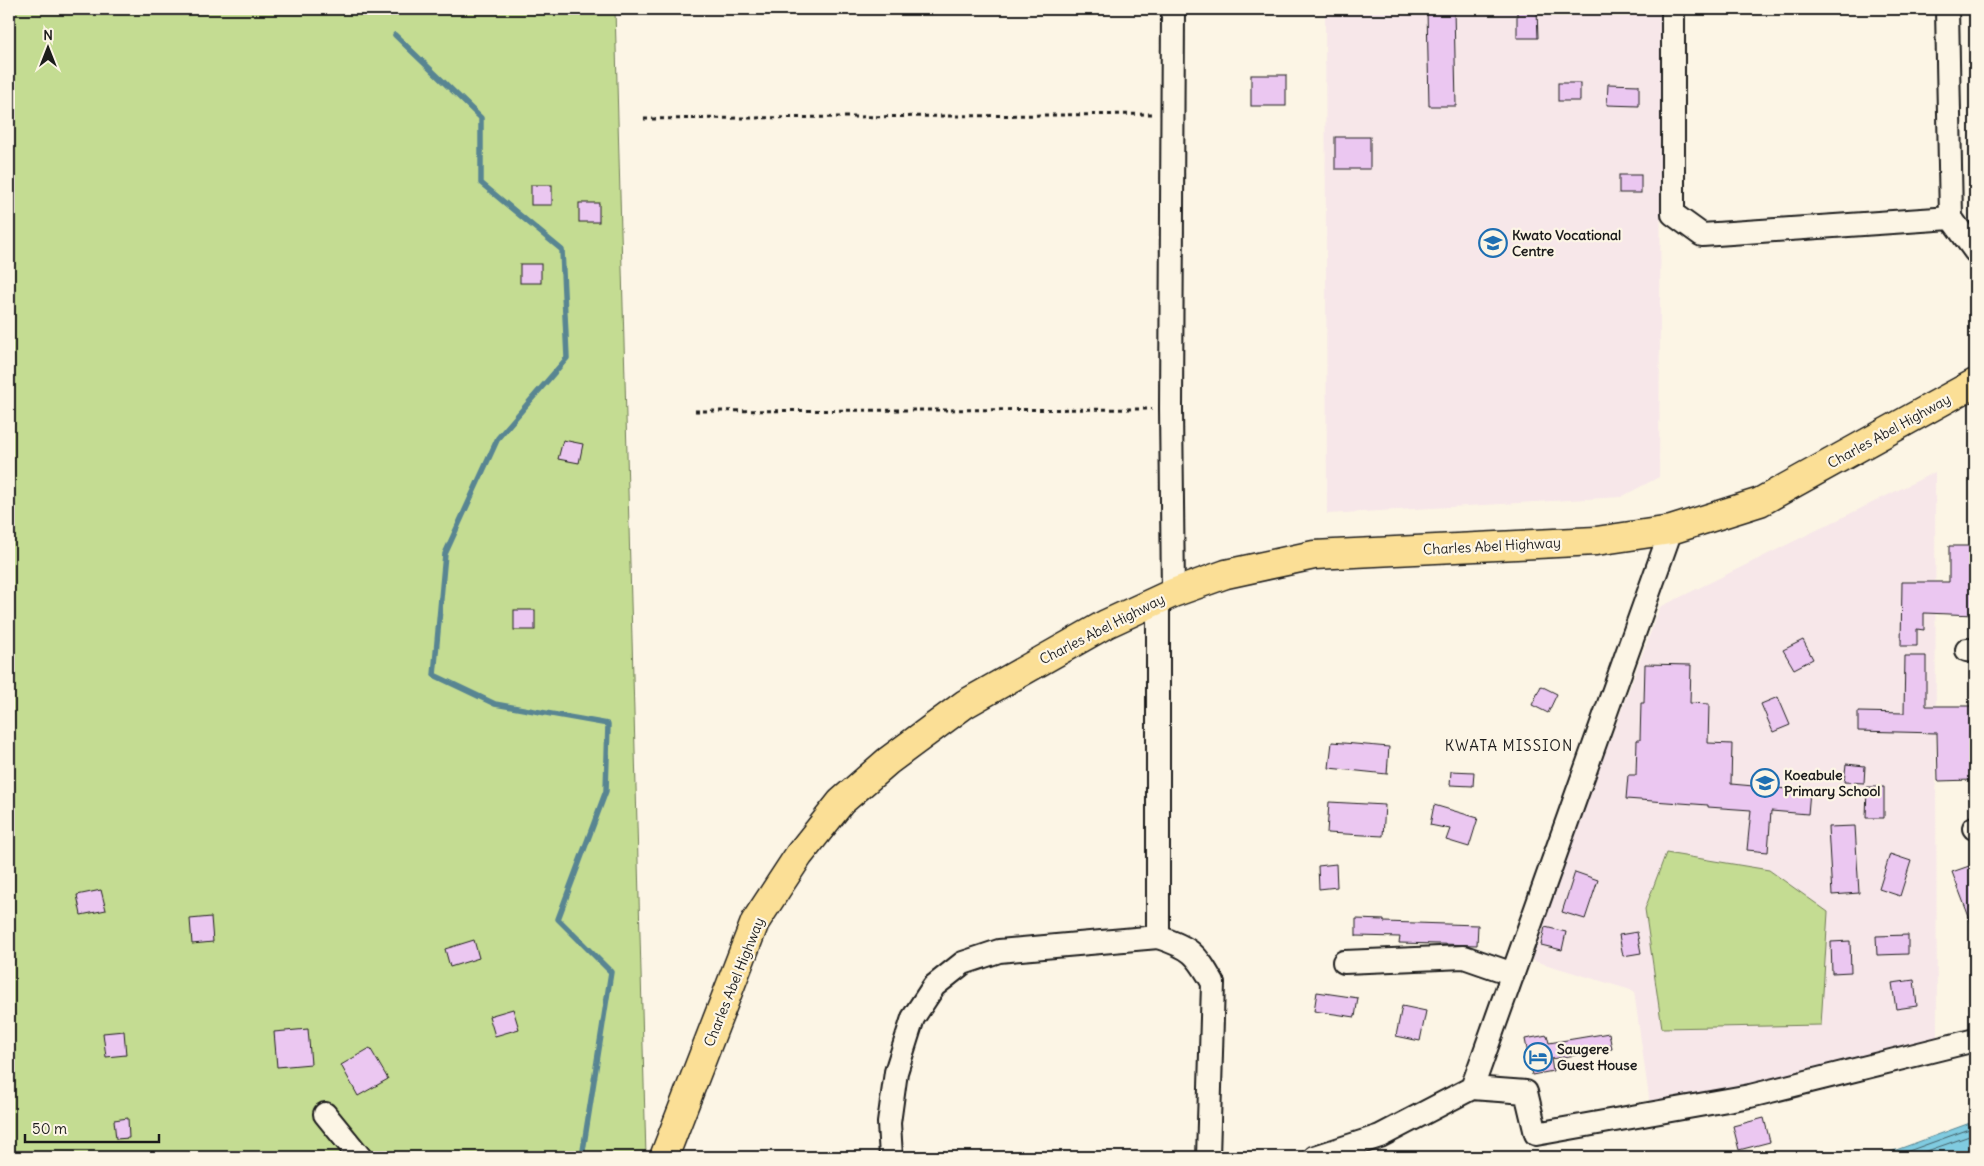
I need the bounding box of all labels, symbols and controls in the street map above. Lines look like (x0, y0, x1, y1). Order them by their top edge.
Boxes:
north arrow (22, 22, 72, 72)
text: N (43, 26, 53, 44)
place label: Kwato Vocational Centre (1512, 226, 1621, 260)
school or university icon: Kwato Vocational Centre (1478, 228, 1508, 258)
street label: Charles Abel Highway (1824, 390, 1954, 472)
street label: Charles Abel Highway (1423, 533, 1561, 559)
street label: Charles Abel Highway (1036, 590, 1168, 668)
district label: KWATA MISSION (1445, 736, 1573, 755)
place label: Koeabule Primary School (1784, 766, 1880, 800)
school or university icon: Koeabule Primary School (1750, 768, 1780, 798)
street label: Charles Abel Highway (700, 915, 768, 1049)
place label: Saugere Guest House (1557, 1040, 1638, 1074)
hotel icon: Saugere Guest House (1523, 1042, 1553, 1072)
scale bar (25, 1111, 159, 1143)
text: 50 m (32, 1119, 67, 1138)

